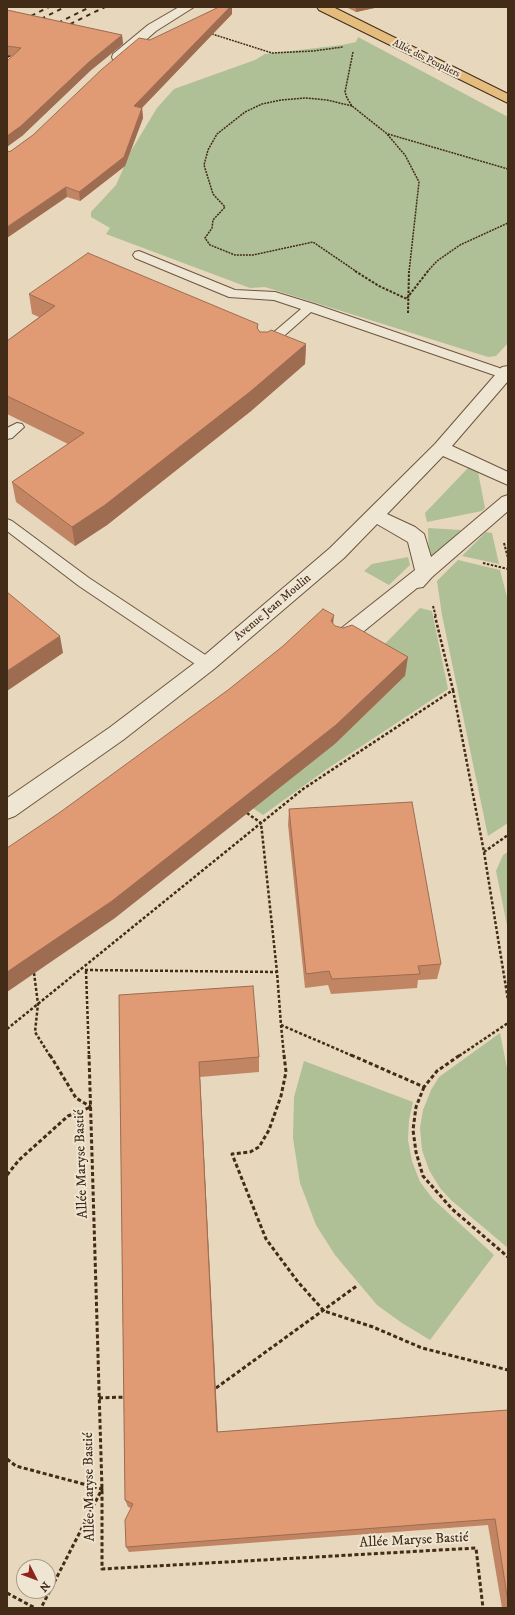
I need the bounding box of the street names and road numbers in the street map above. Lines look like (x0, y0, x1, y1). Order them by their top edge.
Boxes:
street label: Allée des Peupliers (390, 37, 462, 81)
street label: Avenue Jean Moulin (232, 572, 314, 644)
street label: Allée Maryse Bastié (72, 1109, 92, 1219)
street label: Allée Maryse Bastié (81, 1432, 99, 1542)
street label: Allée Maryse Bastié (359, 1530, 469, 1552)

